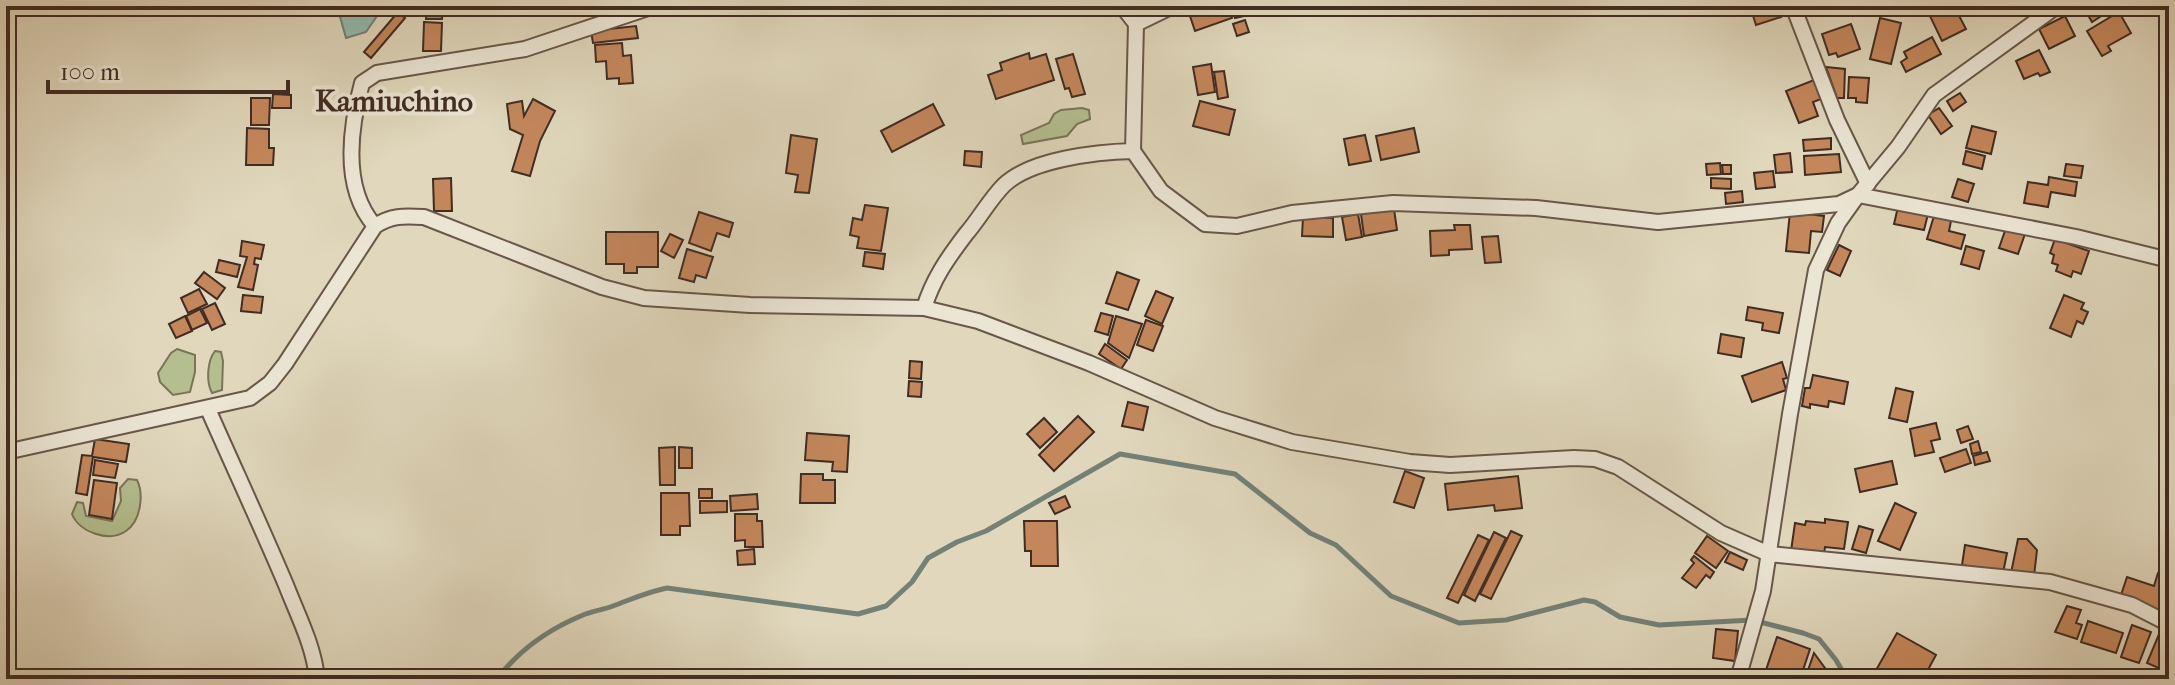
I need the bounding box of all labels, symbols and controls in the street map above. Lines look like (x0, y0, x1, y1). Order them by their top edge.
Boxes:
scale bar (48, 44, 288, 94)
text: 100 m (60, 58, 120, 86)
district label: Kamiuchino (315, 84, 473, 119)

